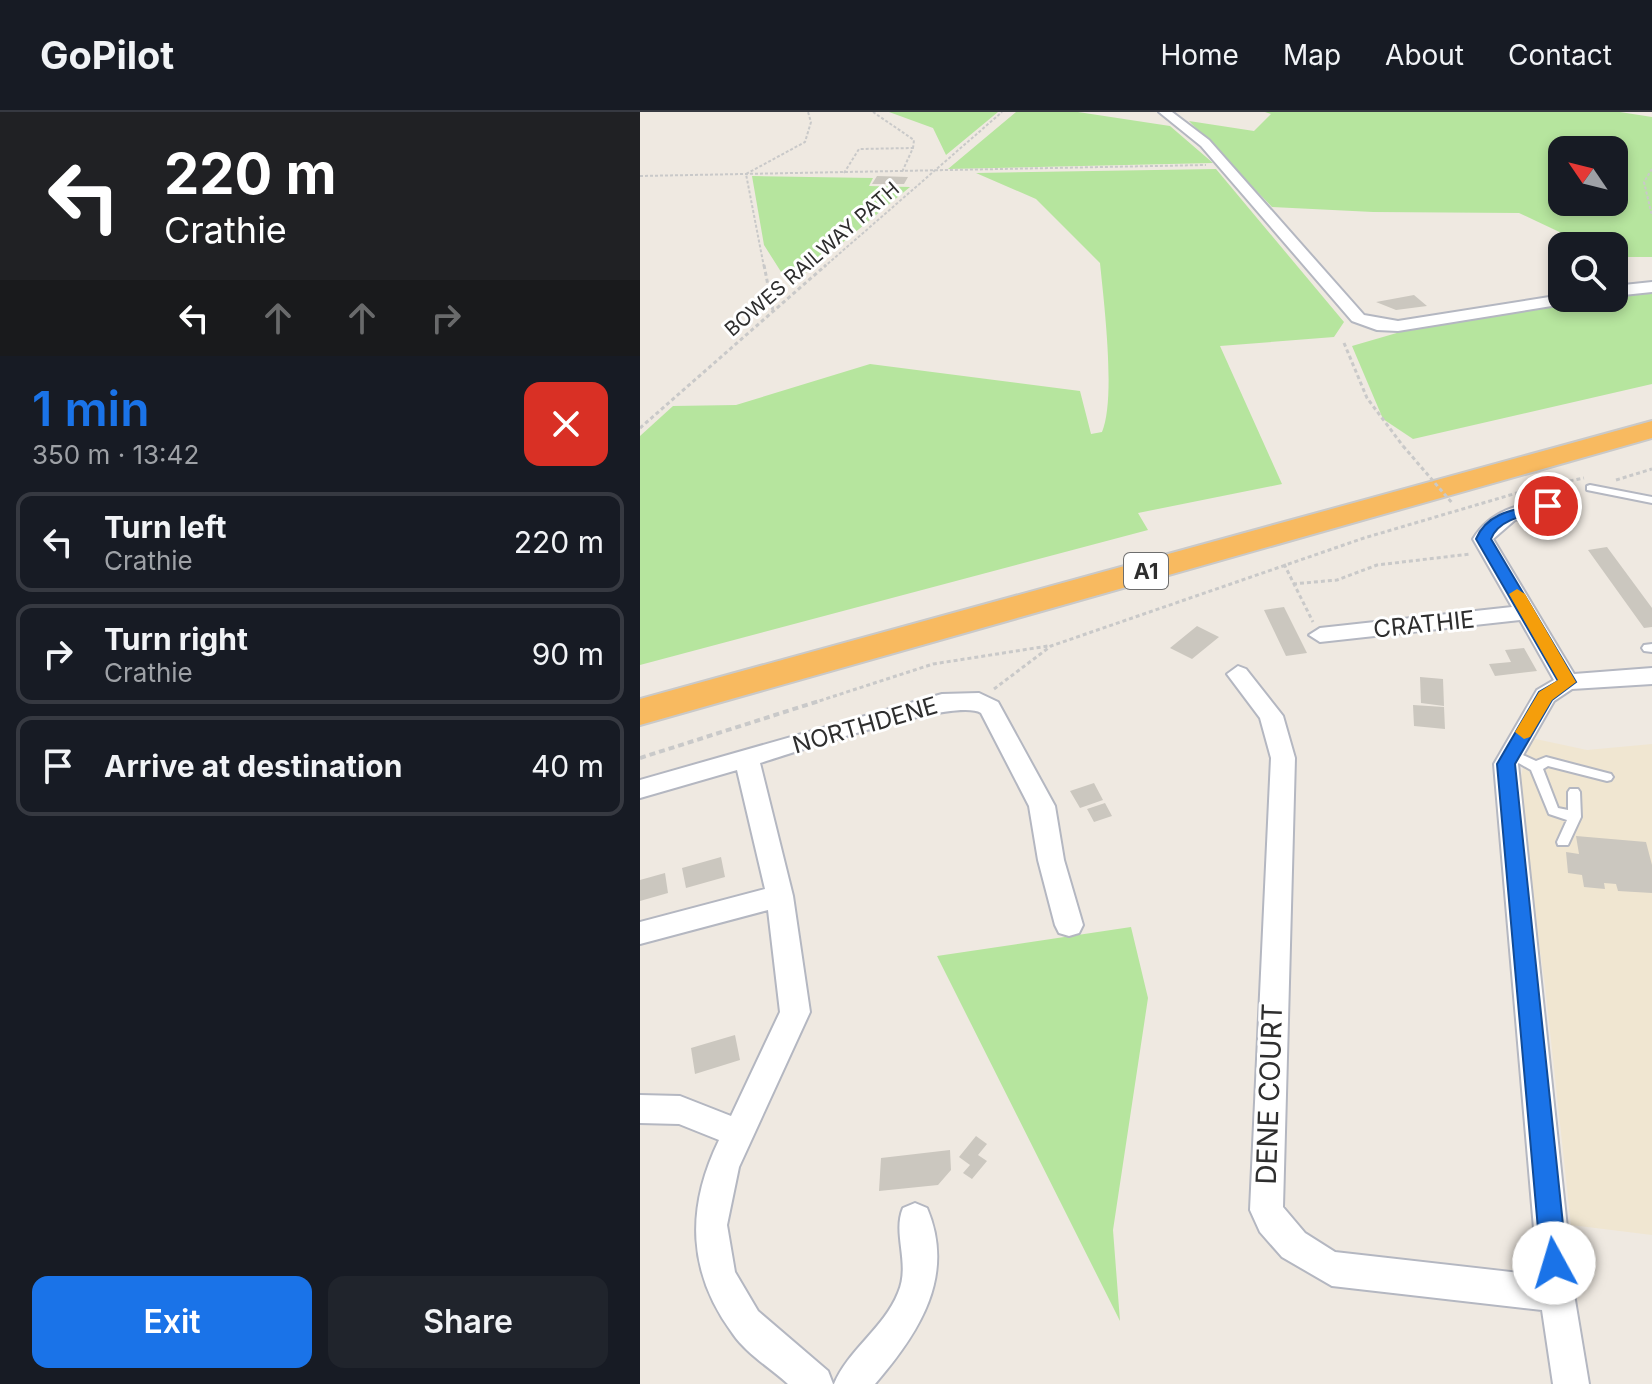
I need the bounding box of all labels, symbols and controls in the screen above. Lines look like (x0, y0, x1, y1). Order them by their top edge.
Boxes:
text: GoPilot (40, 32, 174, 78)
text: Home (1160, 38, 1239, 72)
text: Map (1283, 38, 1341, 72)
text: About (1385, 38, 1464, 72)
text: Contact (1508, 38, 1612, 72)
north arrow (1548, 136, 1628, 216)
map controls (1548, 136, 1628, 312)
text: 220 m (164, 140, 337, 208)
icon: left (32, 144, 136, 248)
street label: BOWES RAILWAY PATH (720, 177, 904, 341)
text: Crathie (164, 208, 287, 252)
button: search (1548, 232, 1628, 312)
icon: left (172, 296, 216, 340)
icon: ahead (256, 296, 300, 340)
icon: ahead (340, 296, 384, 340)
icon: right (424, 296, 468, 340)
text: 1 min (32, 379, 150, 438)
button: close (524, 382, 608, 466)
text: 350 m · 13:42 (32, 439, 199, 470)
pin (1514, 472, 1582, 540)
icon: arrive (1526, 484, 1570, 528)
text: Turn left (104, 509, 226, 545)
icon: left (36, 520, 80, 564)
text: 220 m (514, 524, 604, 560)
text: Crathie (104, 545, 193, 576)
road number: A1 (1124, 553, 1168, 589)
street label: CRATHIE (1372, 604, 1476, 644)
text: Turn right (104, 621, 248, 657)
icon: right (36, 632, 80, 676)
text: 90 m (532, 636, 604, 672)
text: Crathie (104, 657, 193, 688)
street label: NORTHDENE (789, 690, 941, 760)
icon: arrive (36, 744, 80, 788)
text: Arrive at destination (104, 748, 402, 784)
text: 40 m (531, 748, 604, 784)
street label: DENE COURT (1249, 1003, 1289, 1185)
position arrow (1512, 1221, 1596, 1305)
button: Exit (32, 1276, 312, 1368)
button: Share (328, 1276, 608, 1368)

